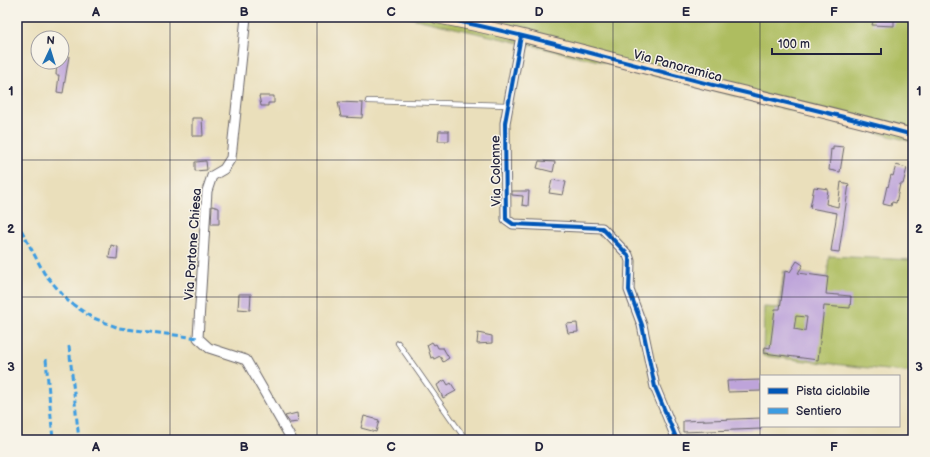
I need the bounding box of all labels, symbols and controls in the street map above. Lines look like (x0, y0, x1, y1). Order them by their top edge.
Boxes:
text: A (91, 4, 100, 20)
text: B (239, 4, 249, 20)
text: C (386, 4, 396, 20)
text: D (534, 4, 544, 20)
text: E (682, 4, 691, 20)
text: F (830, 4, 838, 20)
north arrow (30, 30, 70, 70)
scale bar (772, 30, 881, 56)
text: N (46, 34, 55, 47)
text: 100 m (778, 37, 810, 52)
street label: Via Panoramica (631, 46, 724, 86)
text: 1 (8, 83, 14, 99)
text: 1 (916, 83, 922, 99)
street label: Via Colonne (487, 135, 505, 207)
street label: Via Portone Chiesa (181, 187, 205, 301)
text: 2 (7, 221, 15, 237)
text: 2 (915, 221, 923, 237)
text: 3 (7, 359, 15, 375)
text: 3 (915, 359, 923, 375)
legend (760, 375, 900, 427)
text: Pista ciclabile (796, 384, 870, 399)
text: Sentiero (796, 404, 842, 419)
text: A (91, 439, 100, 455)
text: B (239, 439, 249, 455)
text: C (386, 439, 396, 455)
text: D (534, 439, 544, 455)
text: E (682, 439, 691, 455)
text: F (830, 439, 838, 455)

